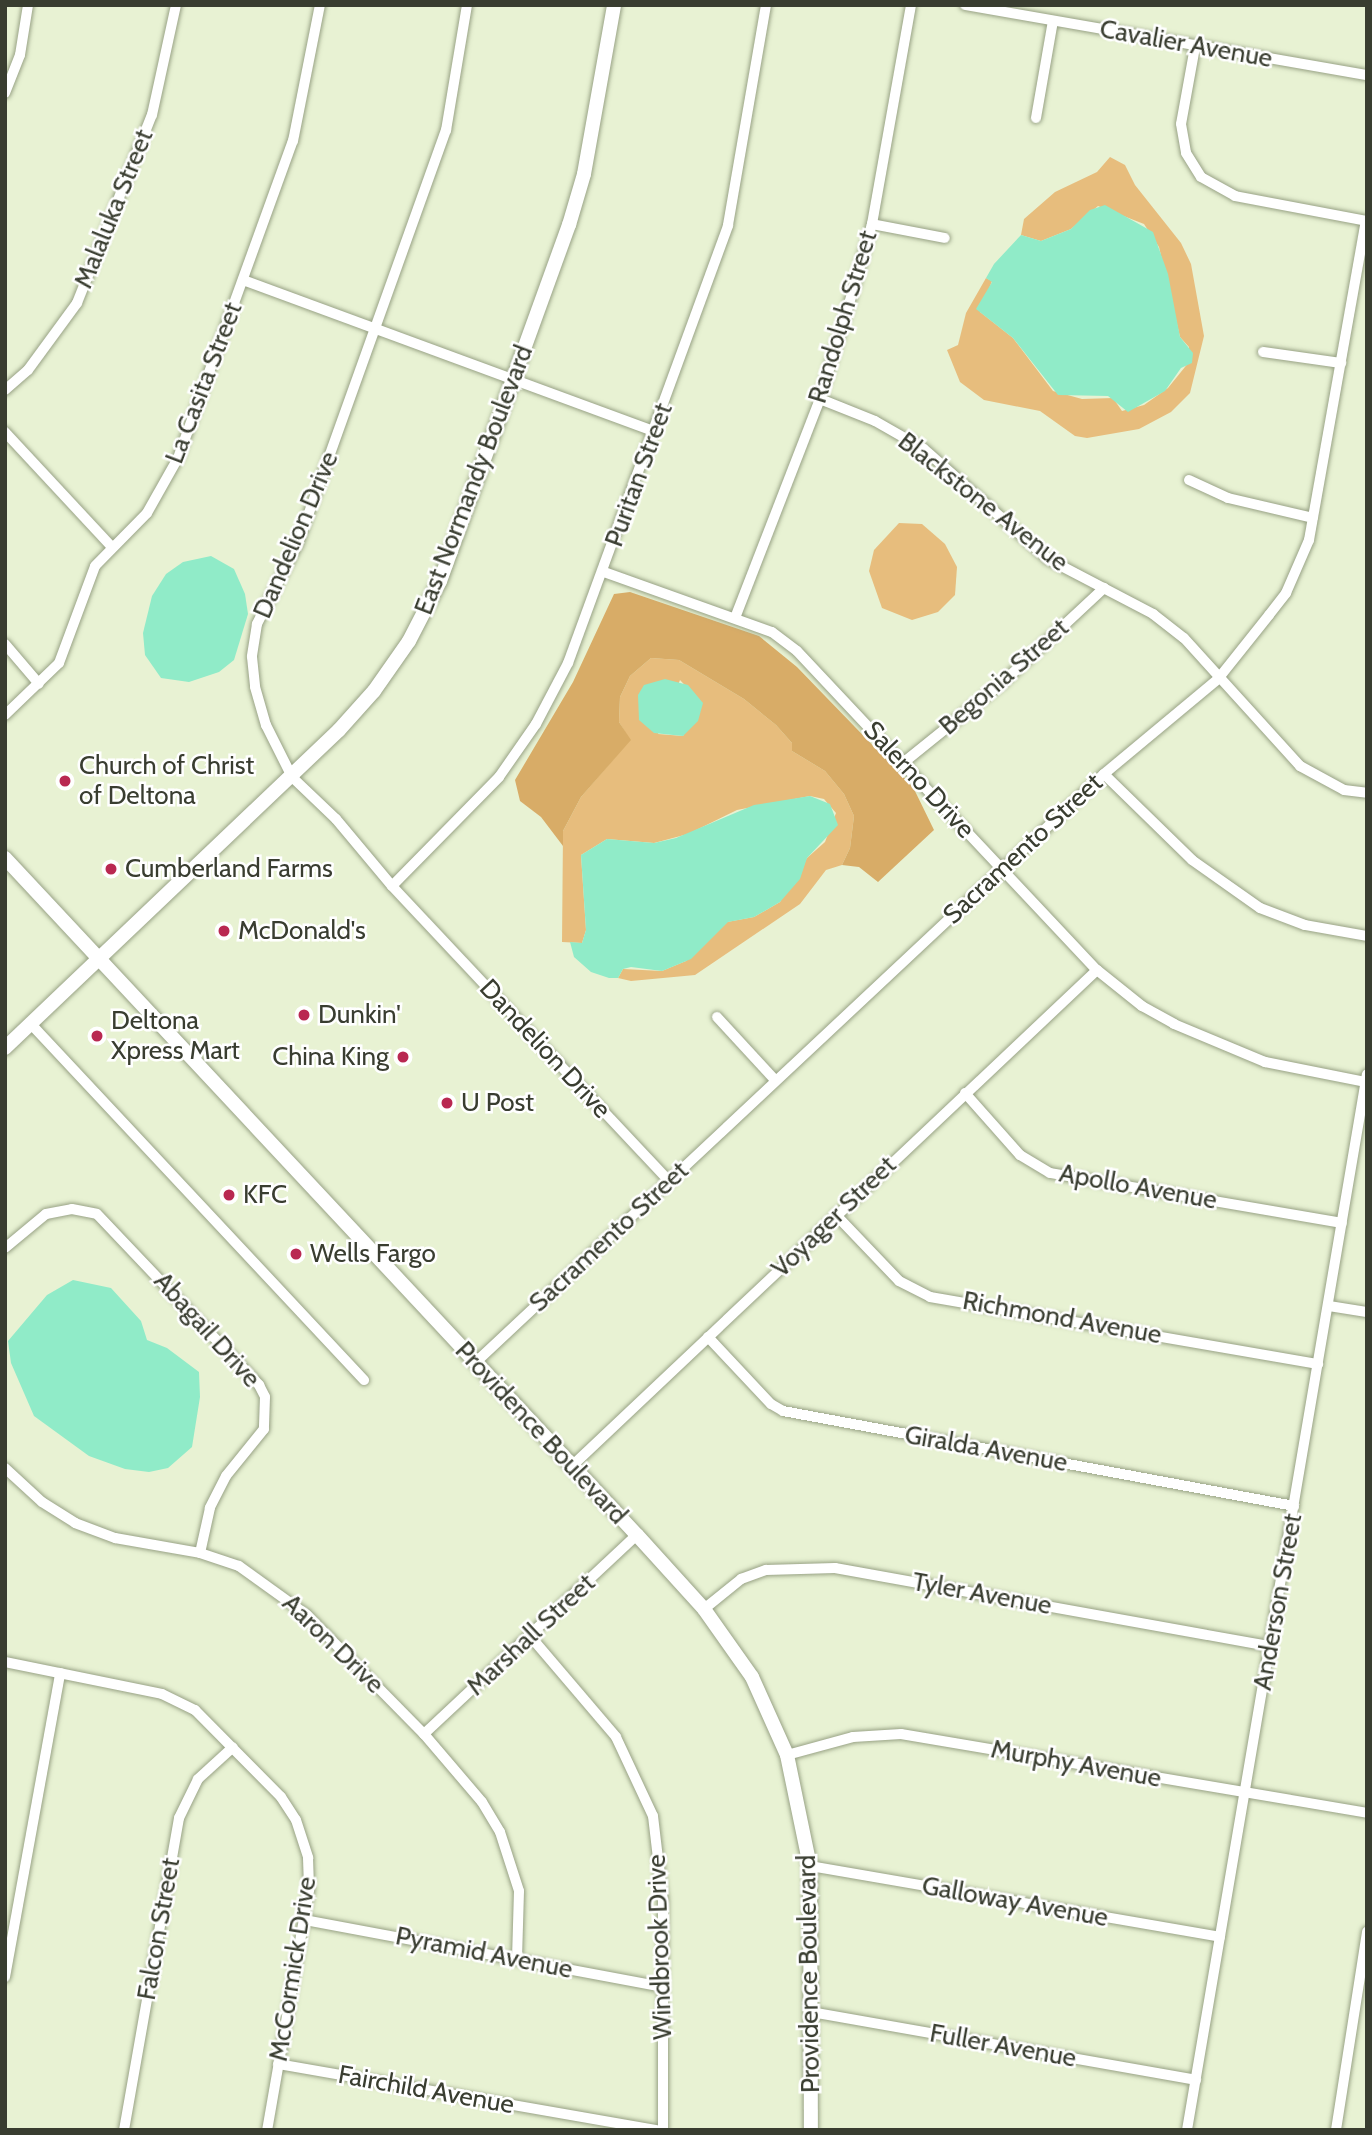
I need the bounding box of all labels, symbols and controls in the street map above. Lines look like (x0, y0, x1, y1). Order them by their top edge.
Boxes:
street label: Cavalier Avenue (1097, 13, 1275, 75)
street label: Malaluka Street (68, 125, 160, 293)
street label: Randolph Street (802, 227, 884, 407)
street label: La Casita Street (159, 298, 249, 468)
street label: East Normandy Boulevard (408, 341, 540, 619)
street label: Puritan Street (599, 399, 679, 551)
street label: Blackstone Avenue (892, 426, 1074, 578)
street label: Dandelion Drive (247, 447, 345, 623)
street label: Begonia Street (933, 612, 1075, 742)
street label: Salerno Drive (857, 715, 981, 845)
place label: Church of Christ of Deltona (79, 750, 254, 812)
street label: Sacramento Street (937, 767, 1109, 931)
marker: Church of Christ of Deltona (57, 773, 73, 789)
place label: Cumberland Farms (125, 853, 333, 885)
marker: Cumberland Farms (103, 861, 119, 877)
place label: McDonald's (238, 915, 366, 947)
marker: McDonald's (216, 923, 232, 939)
street label: Dandelion Drive (473, 973, 617, 1125)
place label: Dunkin' (318, 999, 401, 1031)
place label: Deltona Xpress Mart (111, 1005, 240, 1066)
marker: Dunkin' (296, 1007, 312, 1023)
marker: Deltona Xpress Mart (89, 1028, 105, 1044)
place label: China King (272, 1041, 389, 1073)
marker: China King (395, 1049, 411, 1065)
place label: U Post (461, 1087, 534, 1119)
marker: U Post (439, 1095, 455, 1111)
street label: Voyager Street (765, 1150, 903, 1284)
street label: Sacramento Street (523, 1155, 695, 1319)
street label: Apollo Avenue (1057, 1158, 1219, 1216)
place label: KFC (243, 1179, 287, 1211)
marker: KFC (221, 1187, 237, 1203)
place label: Wells Fargo (310, 1238, 436, 1270)
marker: Wells Fargo (288, 1246, 304, 1262)
street label: Abagail Drive (147, 1266, 267, 1394)
street label: Richmond Avenue (960, 1285, 1164, 1351)
street label: Providence Boulevard (448, 1335, 634, 1531)
street label: Giralda Avenue (902, 1419, 1070, 1479)
street label: Anderson Street (1247, 1511, 1309, 1693)
street label: Tyler Avenue (910, 1566, 1054, 1622)
street label: Marshall Street (460, 1568, 602, 1702)
street label: Aaron Drive (276, 1588, 390, 1700)
street label: Murphy Avenue (988, 1734, 1164, 1794)
street label: Windbrook Drive (641, 1854, 679, 2040)
street label: Providence Boulevard (791, 1855, 827, 2093)
street label: Falcon Street (131, 1856, 187, 2002)
street label: Galloway Avenue (920, 1870, 1110, 1934)
street label: McCormick Drive (263, 1875, 323, 2063)
street label: Pyramid Avenue (393, 1921, 575, 1985)
street label: Fuller Avenue (927, 2018, 1079, 2074)
street label: Fairchild Avenue (336, 2059, 516, 2121)

